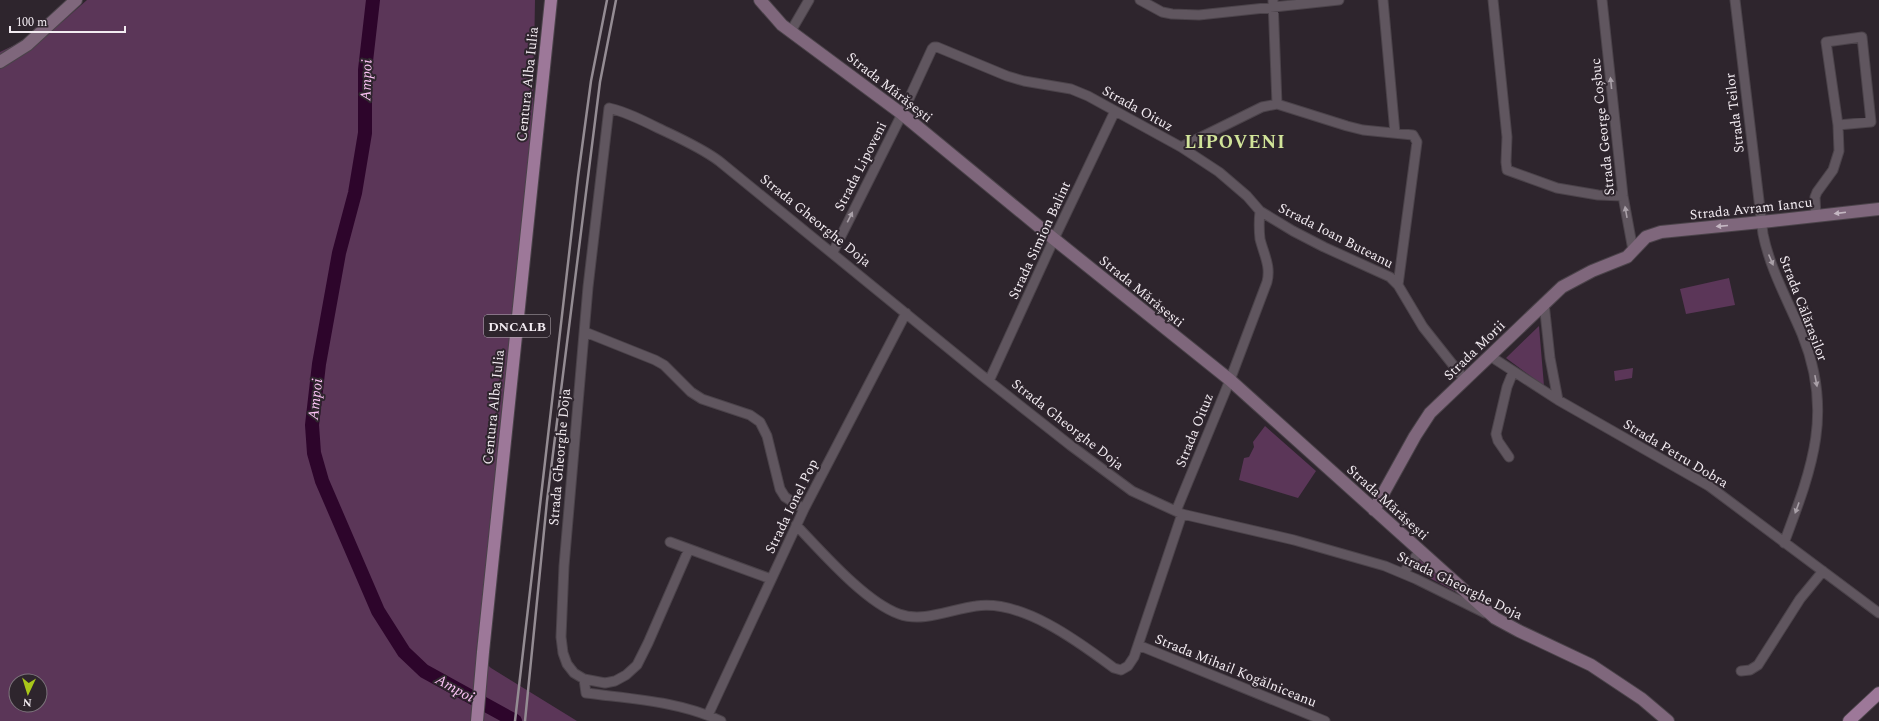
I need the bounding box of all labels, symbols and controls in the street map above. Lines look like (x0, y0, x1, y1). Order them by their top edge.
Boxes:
scale bar (10, 8, 125, 34)
text: 100 m (16, 13, 47, 32)
street label: Centura Alba Iulia (511, 25, 544, 143)
street label: Strada Mărășești (842, 47, 937, 128)
street label: Strada George Coșbuc (1585, 57, 1620, 197)
water label: Ampoi (354, 59, 379, 102)
street label: Strada Teilor (1719, 71, 1750, 154)
one-way arrow (1608, 77, 1614, 89)
street label: Strada Oituz (1098, 80, 1177, 137)
street label: Strada Lipoveni (829, 118, 892, 215)
district label: LIPOVENI (1184, 129, 1286, 156)
street label: Strada Gheorghe Doja (756, 169, 876, 272)
street label: Strada Simion Balint (1003, 178, 1076, 303)
street label: Strada Avram Iancu (1689, 192, 1814, 225)
street label: Strada Ioan Buteanu (1275, 197, 1397, 274)
one-way arrow (1623, 206, 1629, 218)
one-way arrow (1834, 210, 1846, 216)
one-way arrow (847, 212, 853, 223)
one-way arrow (1716, 223, 1728, 229)
street label: Strada Mărășești (1095, 250, 1189, 332)
street label: Strada Călărașilor (1774, 252, 1833, 364)
one-way arrow (1767, 254, 1774, 266)
road number: DNCALB (484, 315, 550, 337)
street label: Strada Morii (1439, 315, 1510, 385)
street label: Centura Alba Iulia (477, 348, 510, 466)
street label: Strada Gheorghe Doja (1007, 374, 1129, 475)
one-way arrow (1814, 375, 1820, 388)
water label: Ampoi (302, 377, 329, 422)
street label: Strada Gheorghe Doja (543, 387, 576, 527)
street label: Strada Oituz (1170, 390, 1219, 471)
street label: Strada Petru Dobra (1619, 414, 1733, 493)
street label: Strada Ionel Pop (759, 455, 824, 557)
street label: Strada Mărășești (1342, 460, 1433, 545)
one-way arrow (1793, 503, 1799, 515)
street label: Strada Gheorghe Doja (1393, 546, 1526, 625)
street label: Strada Mihail Kogălniceanu (1152, 628, 1320, 713)
water label: Ampoi (430, 668, 478, 709)
north arrow (8, 673, 48, 713)
text: N (22, 694, 32, 711)

